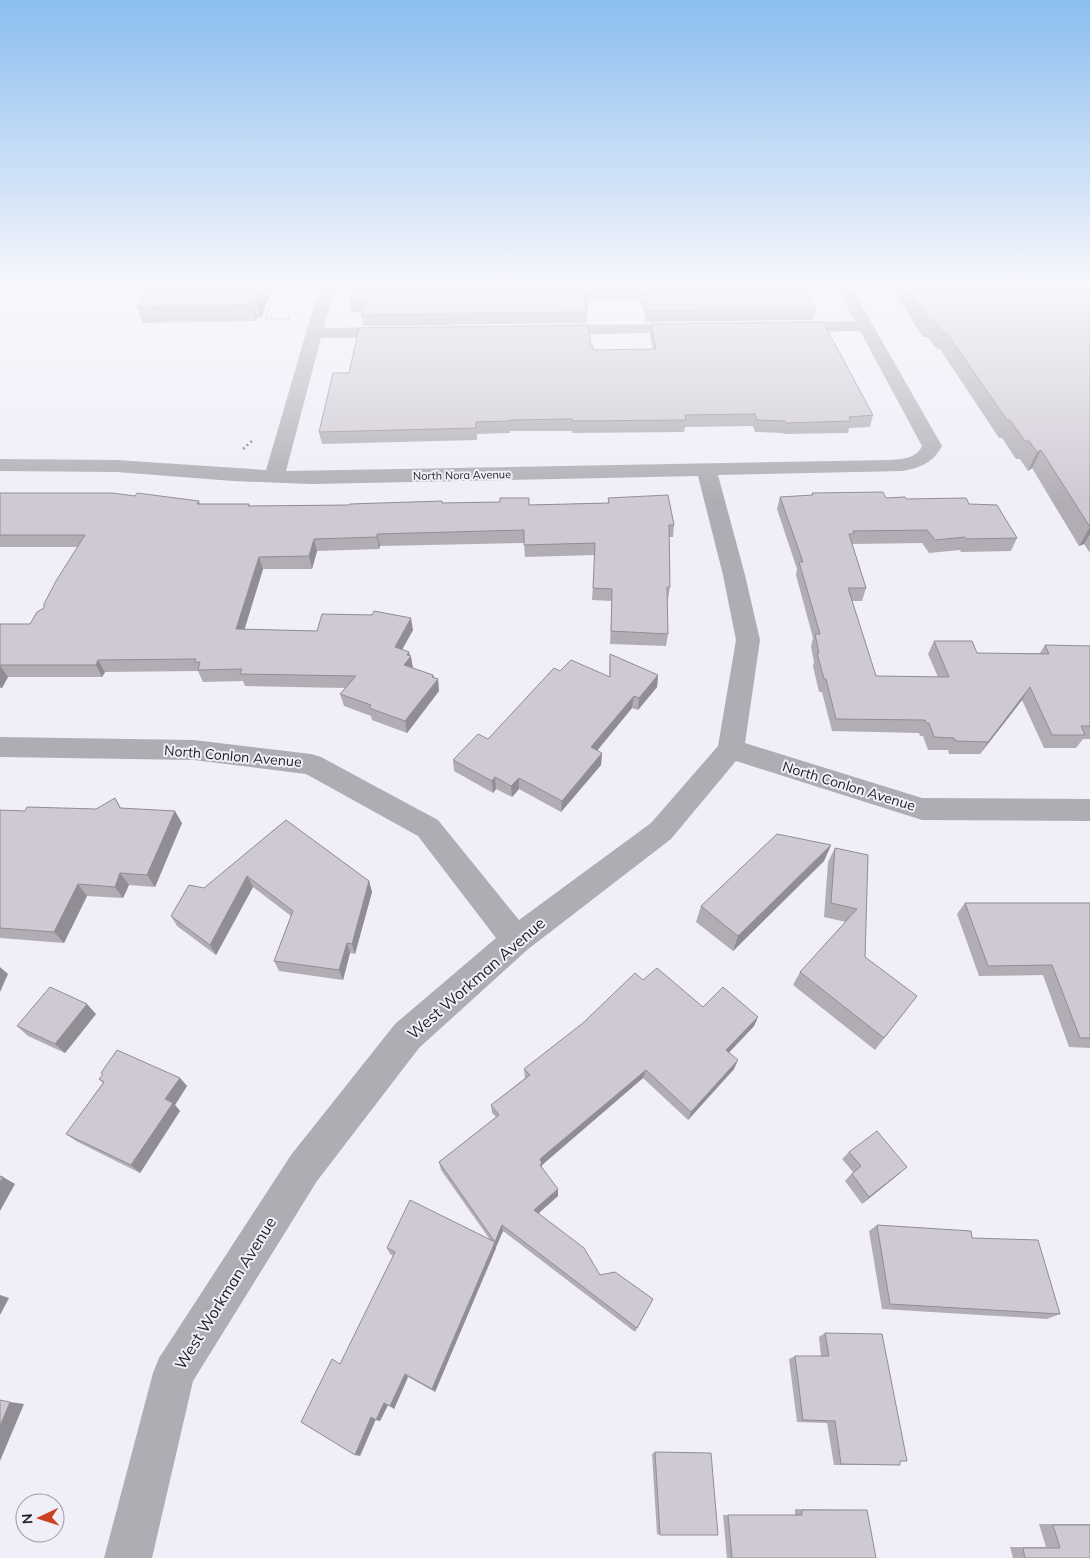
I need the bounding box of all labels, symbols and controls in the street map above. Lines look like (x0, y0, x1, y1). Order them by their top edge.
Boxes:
street label: North Nora Avenue (413, 467, 511, 483)
street label: North Conlon Avenue (164, 741, 302, 771)
street label: North Conlon Avenue (780, 757, 918, 815)
street label: West Workman Avenue (403, 913, 549, 1043)
street label: West Workman Avenue (170, 1213, 280, 1373)
north arrow (15, 1493, 65, 1543)
text: N (18, 1513, 36, 1525)

